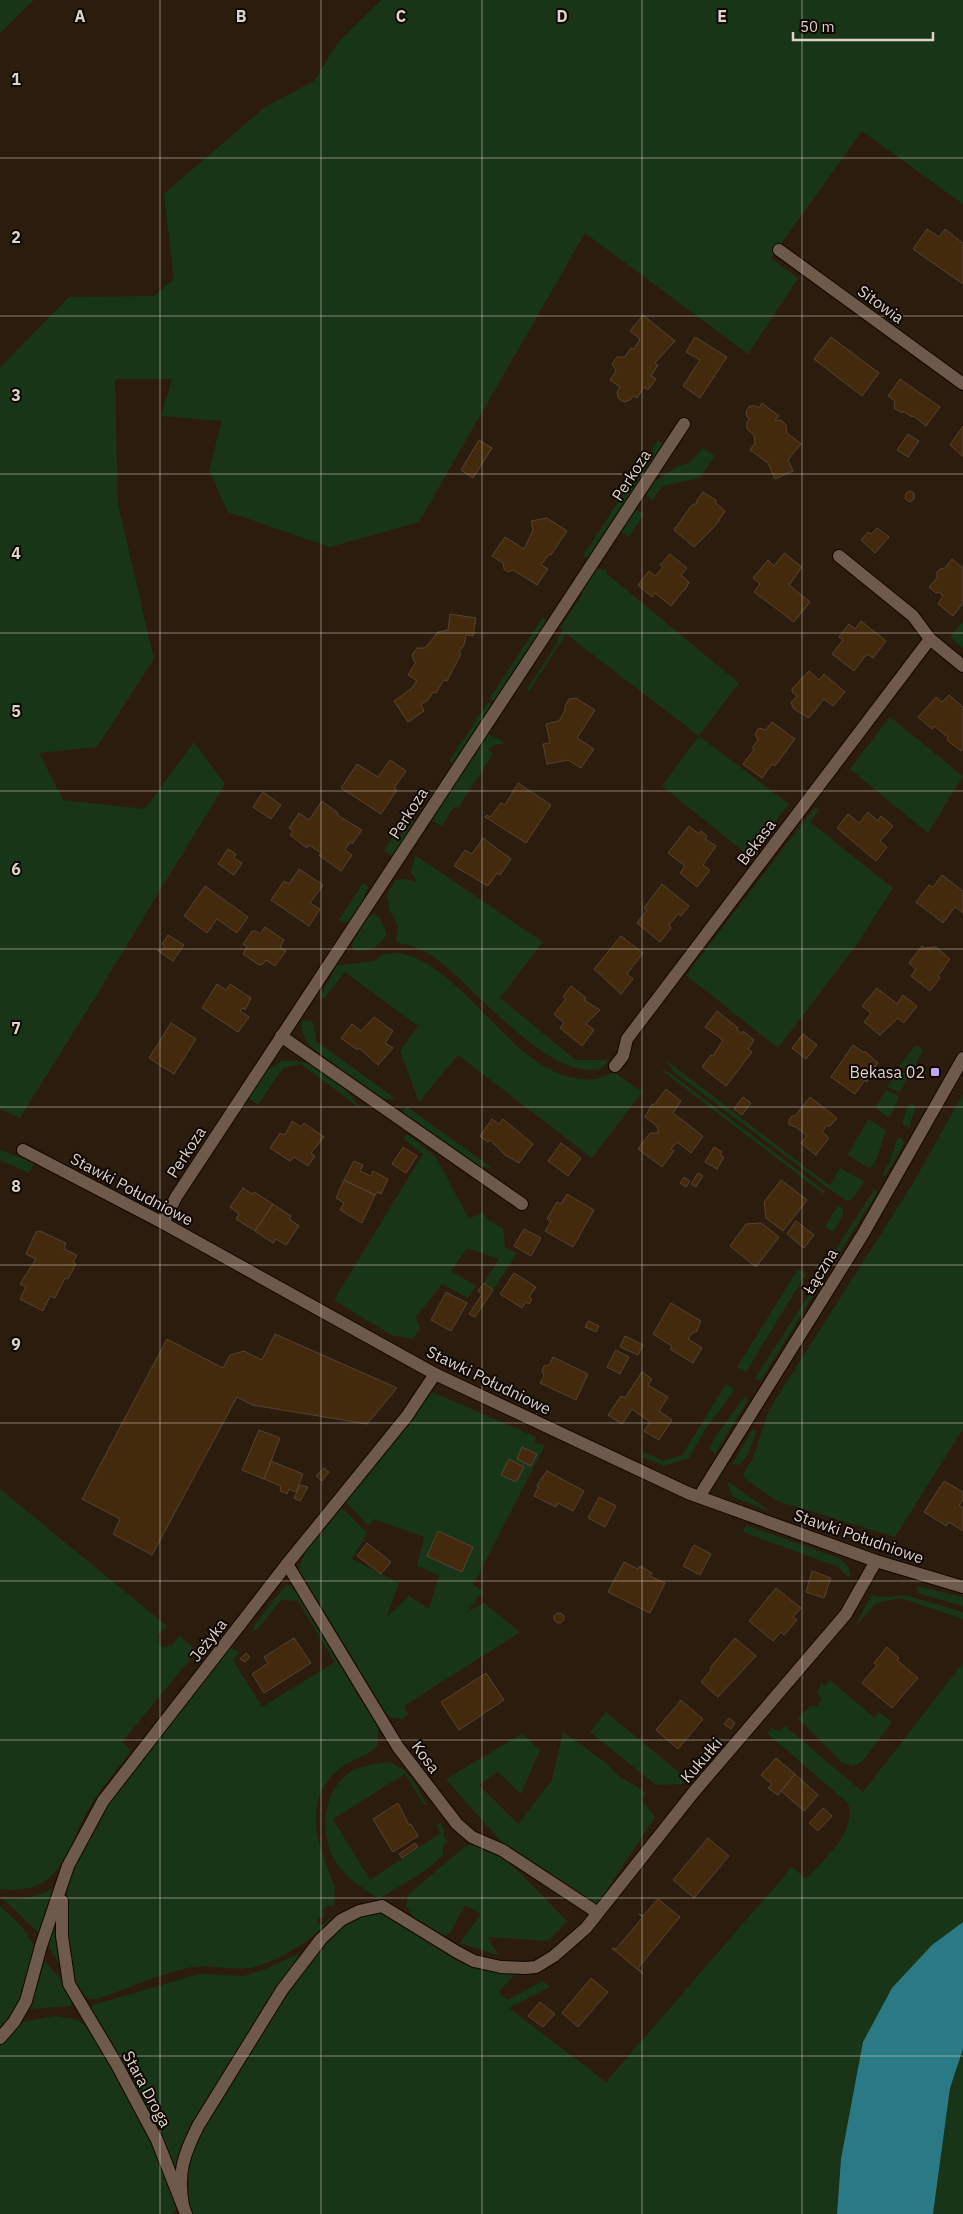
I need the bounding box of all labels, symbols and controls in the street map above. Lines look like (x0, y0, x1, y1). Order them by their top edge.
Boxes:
text: A (75, 6, 86, 26)
text: B (236, 6, 247, 26)
text: C (396, 6, 406, 26)
text: D (556, 6, 568, 26)
text: E (717, 6, 727, 26)
scale bar (793, 10, 933, 42)
text: 50 m (800, 17, 835, 36)
text: 1 (11, 69, 21, 89)
text: 2 (11, 227, 21, 247)
street label: Sitowia (854, 280, 909, 328)
text: 3 (11, 385, 21, 405)
street label: Perkoza (607, 445, 655, 504)
text: 4 (11, 543, 21, 563)
text: 5 (11, 701, 21, 721)
street label: Perkoza (384, 783, 432, 842)
street label: Bekasa (732, 815, 780, 869)
text: 6 (11, 859, 21, 879)
text: 7 (11, 1018, 21, 1038)
place label: Bekasa 02 (850, 1062, 925, 1082)
marker: Bekasa 02 (929, 1066, 941, 1078)
street label: Perkoza (162, 1122, 210, 1181)
street label: Stawki Południowe (67, 1148, 197, 1230)
text: 8 (11, 1176, 21, 1196)
street label: Łączna (798, 1244, 842, 1298)
text: 9 (11, 1334, 21, 1354)
street label: Stawki Południowe (423, 1341, 555, 1419)
street label: Stawki Południowe (791, 1504, 927, 1568)
street label: Jeżyka (185, 1614, 231, 1666)
street label: Kukułki (676, 1733, 726, 1787)
street label: Kosa (407, 1737, 445, 1777)
street label: Stara Droga (118, 2047, 176, 2131)

